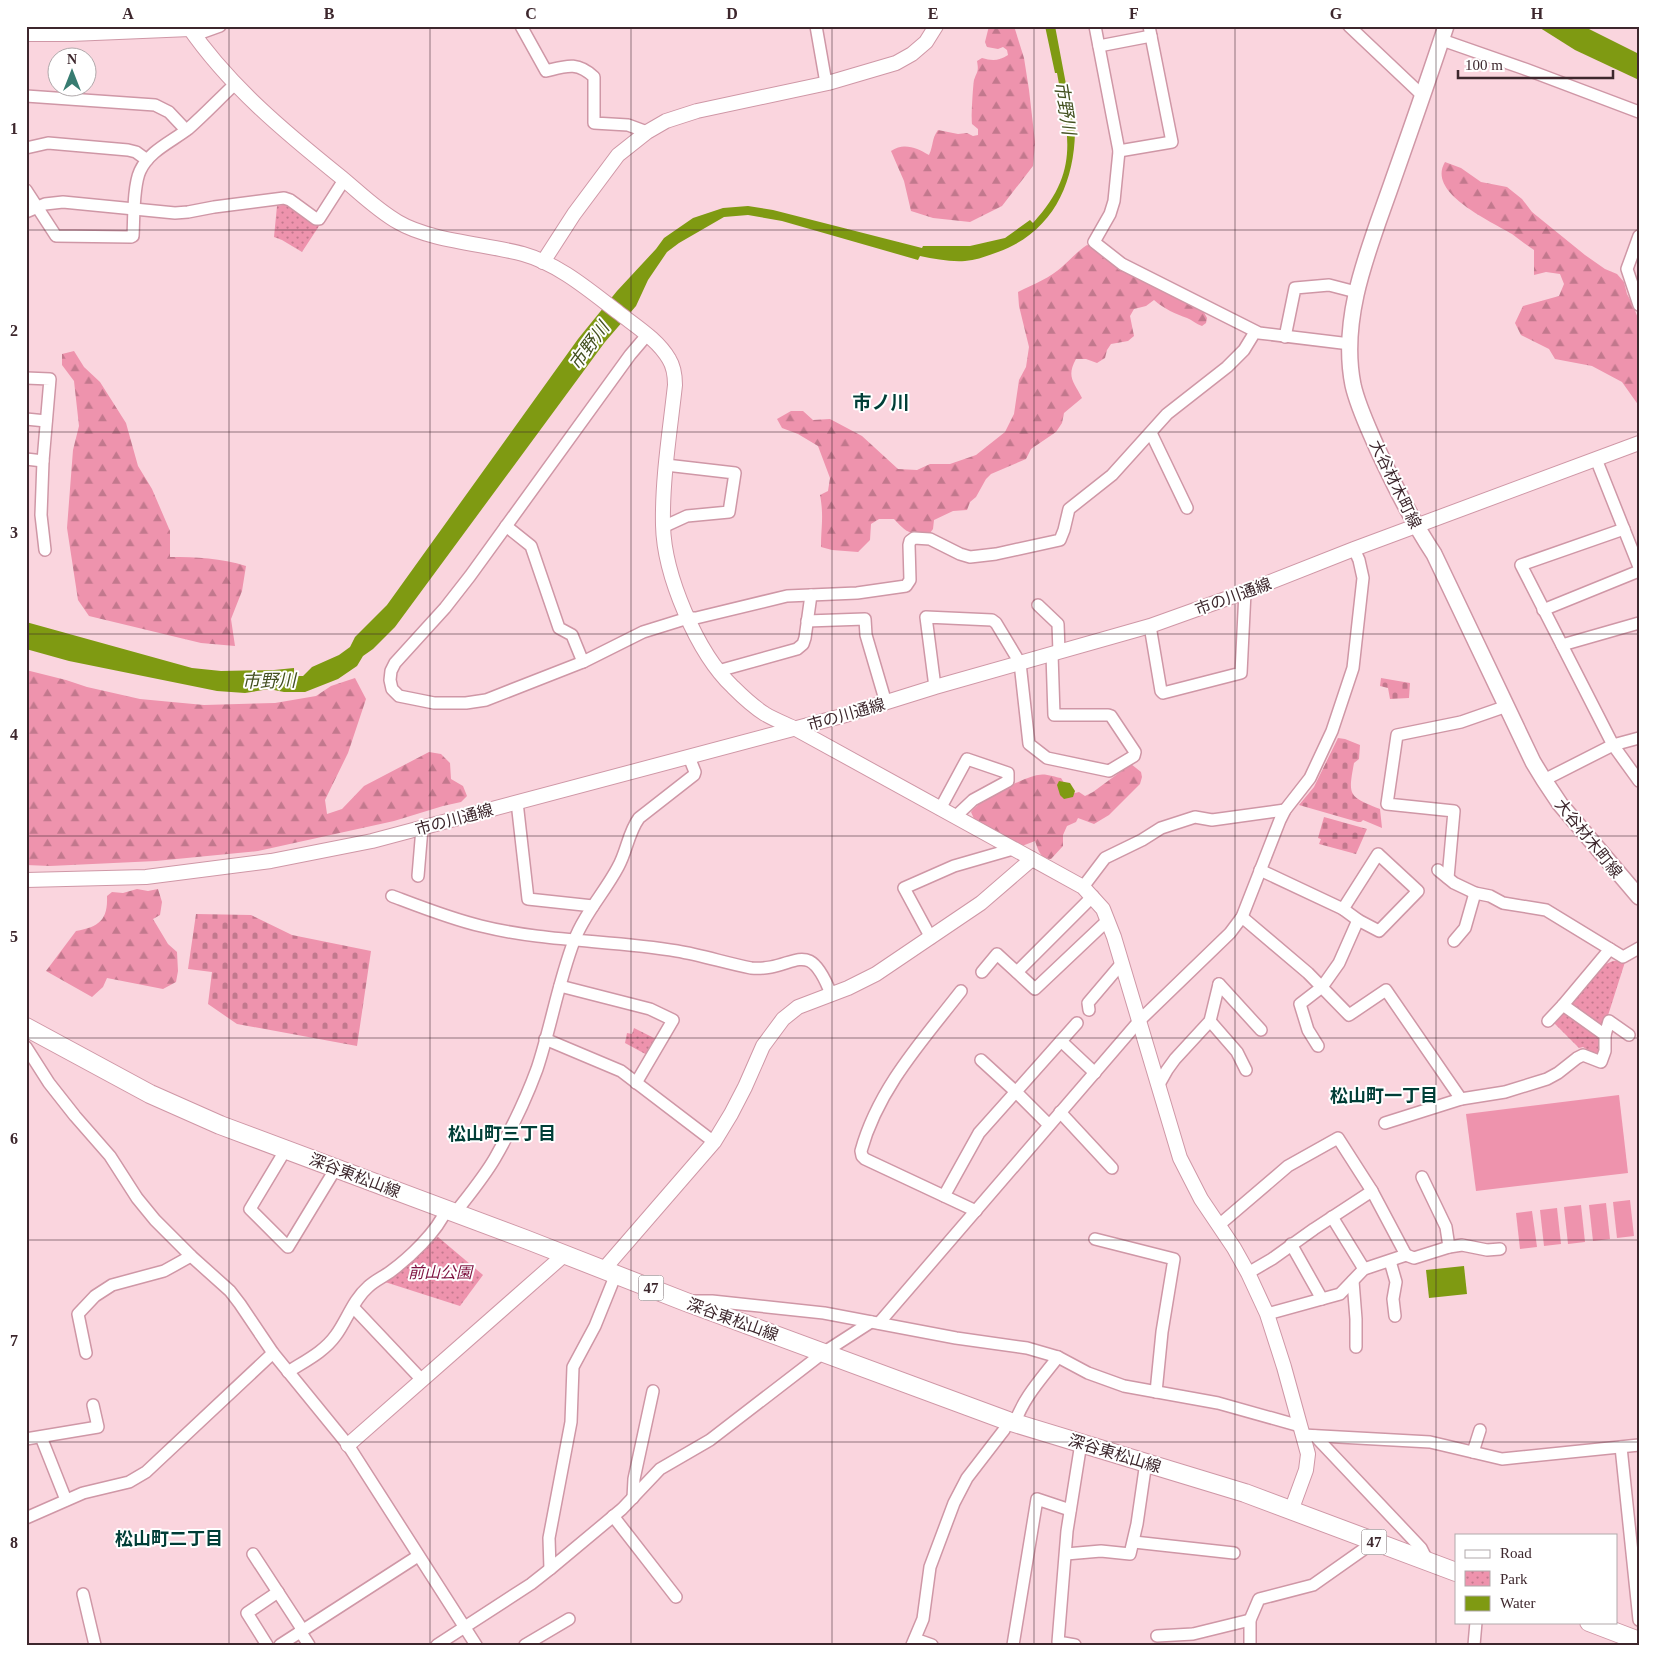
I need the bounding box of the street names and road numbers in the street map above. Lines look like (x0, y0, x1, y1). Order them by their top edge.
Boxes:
street label: 大谷材木町線 (1367, 437, 1424, 531)
street label: 市の川通線 (1193, 575, 1274, 618)
street label: 市の川通線 (805, 695, 887, 734)
street label: 大谷材木町線 (1552, 796, 1625, 881)
street label: 市の川通線 (413, 801, 495, 838)
street label: 深谷東松山線 (307, 1150, 403, 1201)
road number: 47 (638, 1276, 664, 1300)
street label: 深谷東松山線 (685, 1295, 781, 1344)
street label: 深谷東松山線 (1066, 1431, 1163, 1476)
road number: 47 (1362, 1530, 1386, 1554)

